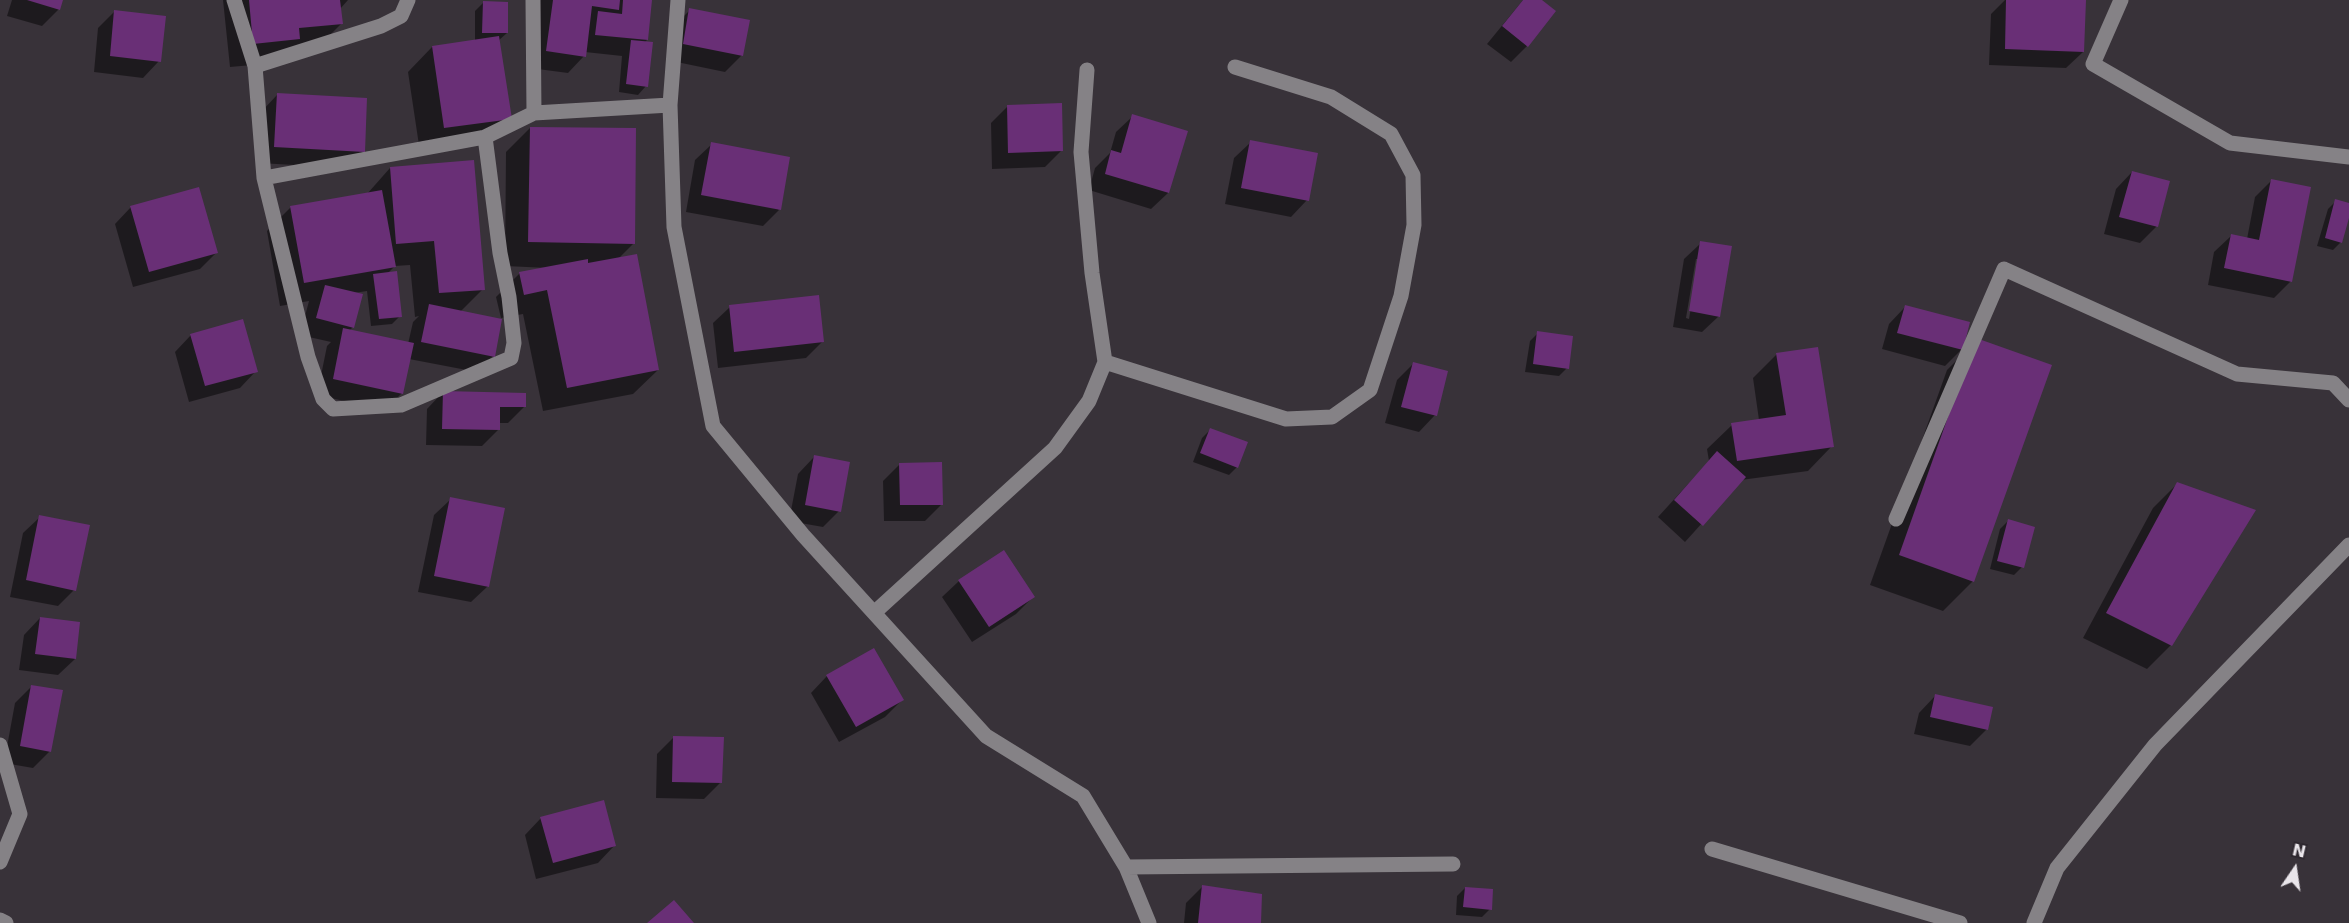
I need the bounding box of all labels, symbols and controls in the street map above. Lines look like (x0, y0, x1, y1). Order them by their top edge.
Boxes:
north arrow (2265, 839, 2325, 899)
text: N (2290, 840, 2308, 862)

